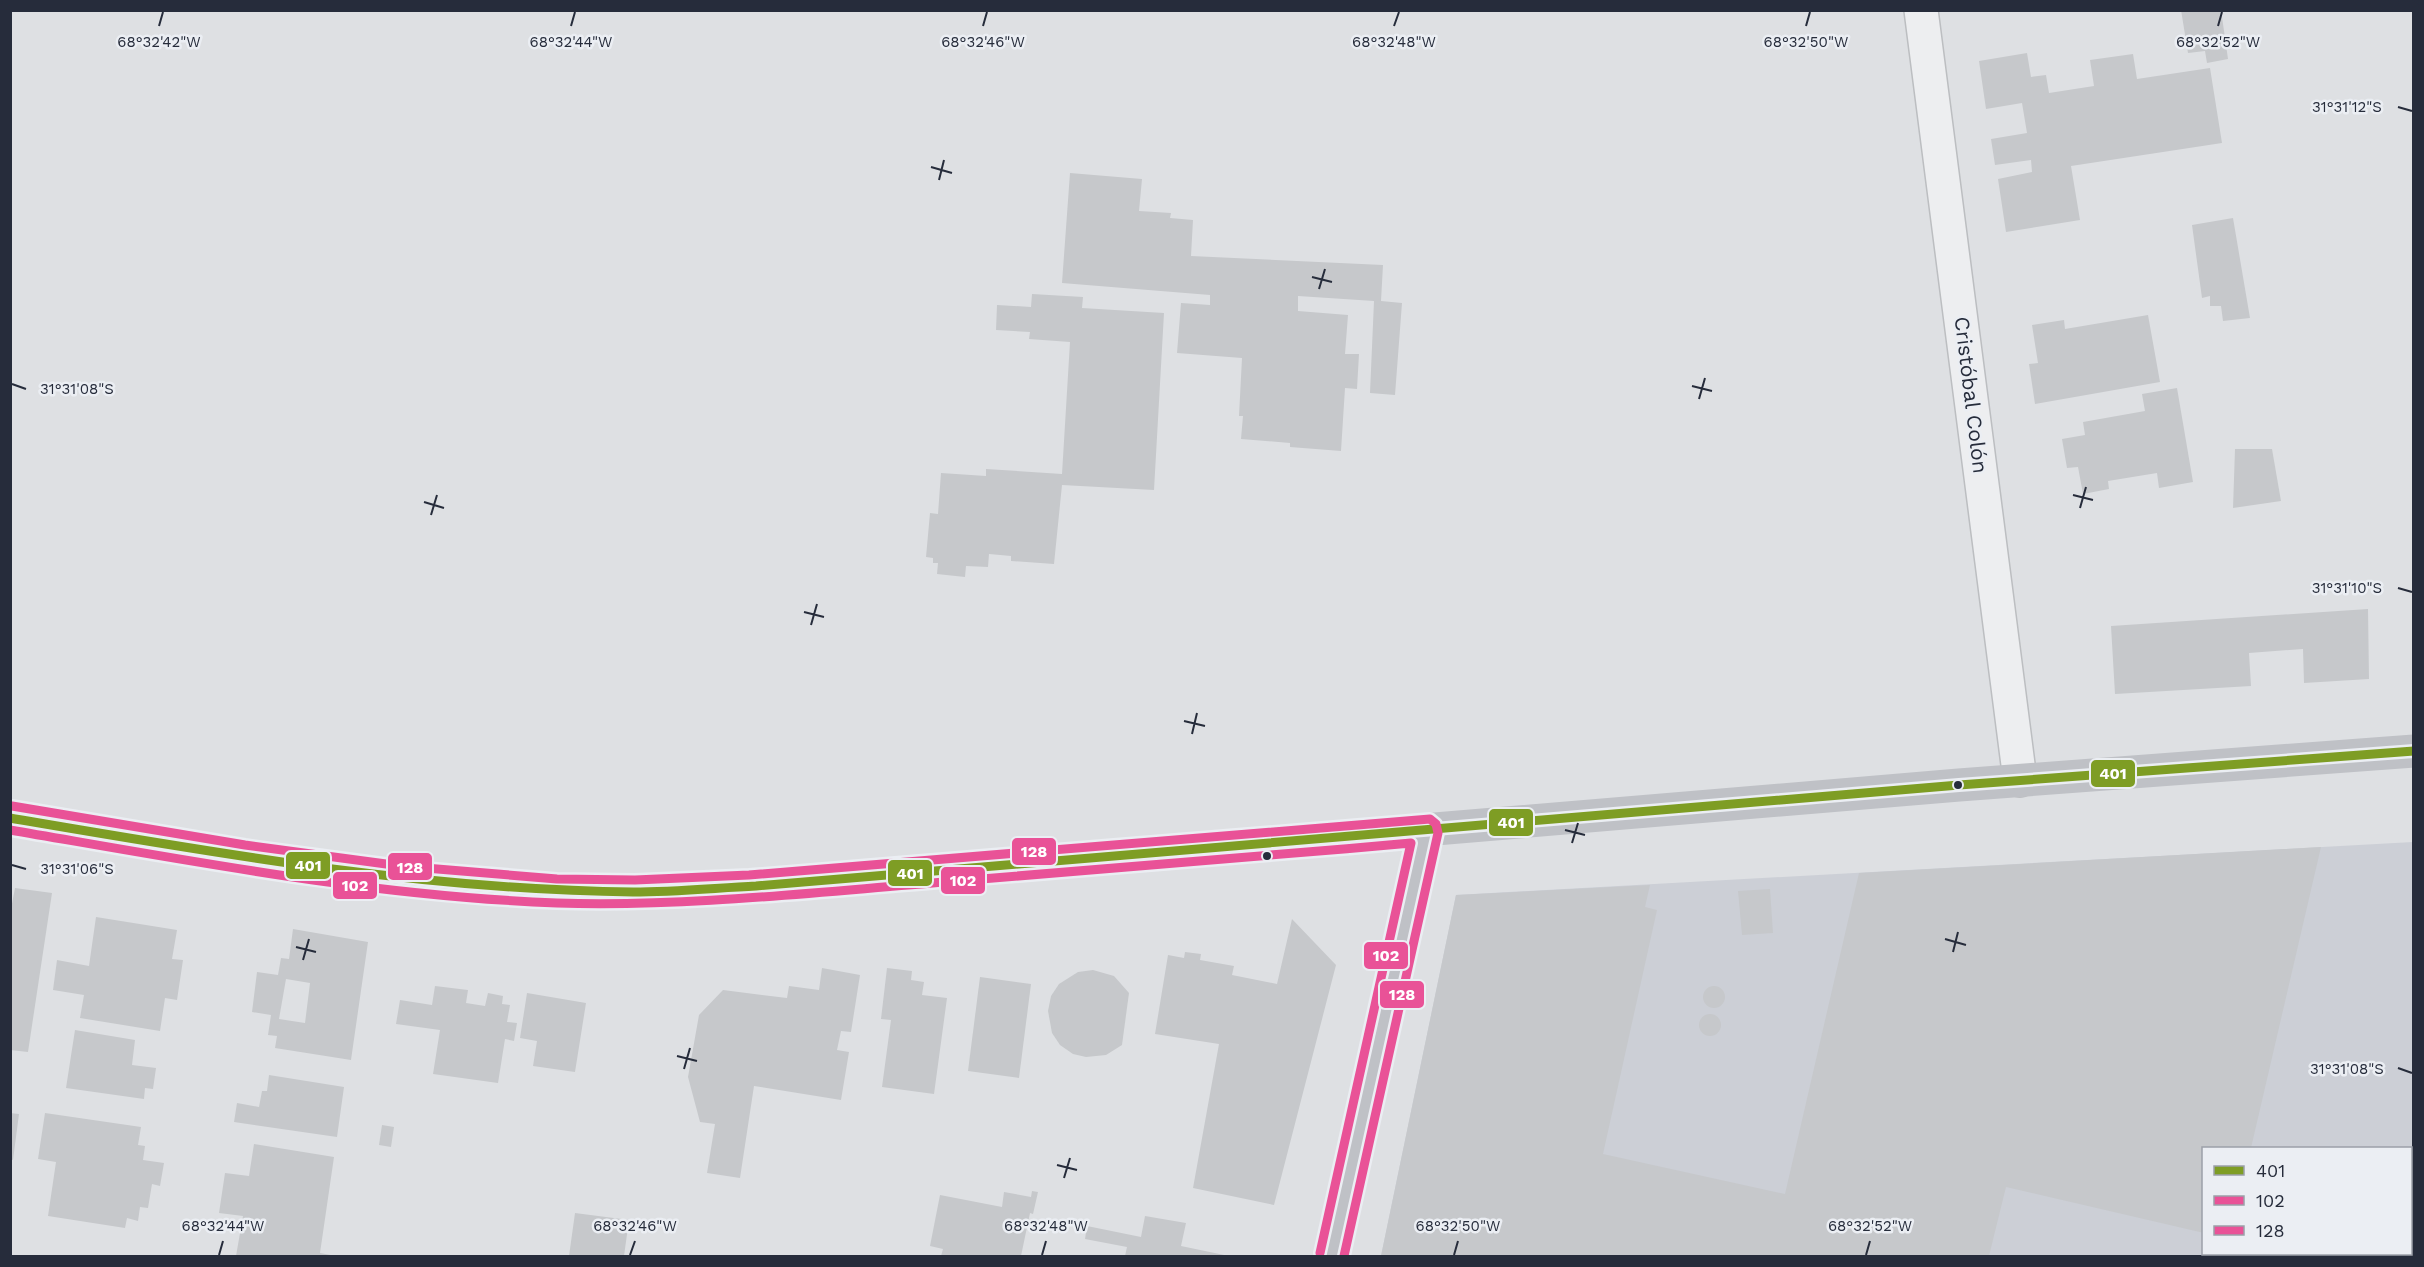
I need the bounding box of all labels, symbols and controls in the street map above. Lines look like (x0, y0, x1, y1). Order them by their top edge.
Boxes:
text: 68°32'42"W (117, 33, 201, 51)
text: 68°32'44"W (530, 33, 612, 51)
text: 68°32'46"W (941, 33, 1025, 51)
text: 68°32'48"W (1352, 33, 1436, 51)
text: 68°32'50"W (1764, 33, 1848, 51)
text: 68°32'52"W (2176, 33, 2260, 51)
text: 31°31'12"S (2312, 98, 2382, 116)
street label: Cristóbal Colón (1949, 315, 1994, 475)
text: 31°31'08"S (40, 380, 114, 398)
text: 31°31'10"S (2312, 579, 2382, 597)
line badge: 401 (2090, 759, 2136, 788)
text: 401 (2099, 764, 2127, 783)
unlabelled marker (1952, 779, 1964, 791)
line badge: 401 (1488, 808, 1534, 837)
text: 401 (1497, 813, 1525, 832)
line badge: 128 (1011, 837, 1057, 866)
text: 128 (1021, 842, 1047, 861)
unlabelled marker (1261, 850, 1273, 862)
line badge: 401 (285, 851, 331, 880)
line badge: 128 (387, 852, 433, 881)
text: 401 (294, 856, 322, 875)
text: 128 (397, 858, 423, 877)
line badge: 401 (887, 859, 933, 887)
text: 31°31'06"S (40, 860, 114, 878)
text: 401 (896, 864, 924, 883)
line badge: 102 (940, 866, 986, 895)
line badge: 102 (332, 871, 378, 900)
text: 102 (950, 871, 976, 890)
text: 102 (342, 876, 368, 895)
line badge: 102 (1363, 941, 1409, 970)
text: 102 (1373, 946, 1399, 965)
line badge: 128 (1379, 980, 1425, 1009)
text: 128 (1389, 985, 1415, 1004)
text: 31°31'08"S (2310, 1060, 2384, 1078)
legend (2202, 1147, 2412, 1255)
text: 401 (2256, 1160, 2285, 1181)
text: 102 (2256, 1190, 2285, 1211)
text: 68°32'44"W (182, 1217, 264, 1235)
text: 68°32'46"W (593, 1217, 677, 1235)
text: 68°32'48"W (1004, 1217, 1088, 1235)
text: 68°32'50"W (1416, 1217, 1500, 1235)
text: 68°32'52"W (1828, 1217, 1912, 1235)
text: 128 (2256, 1220, 2285, 1241)

